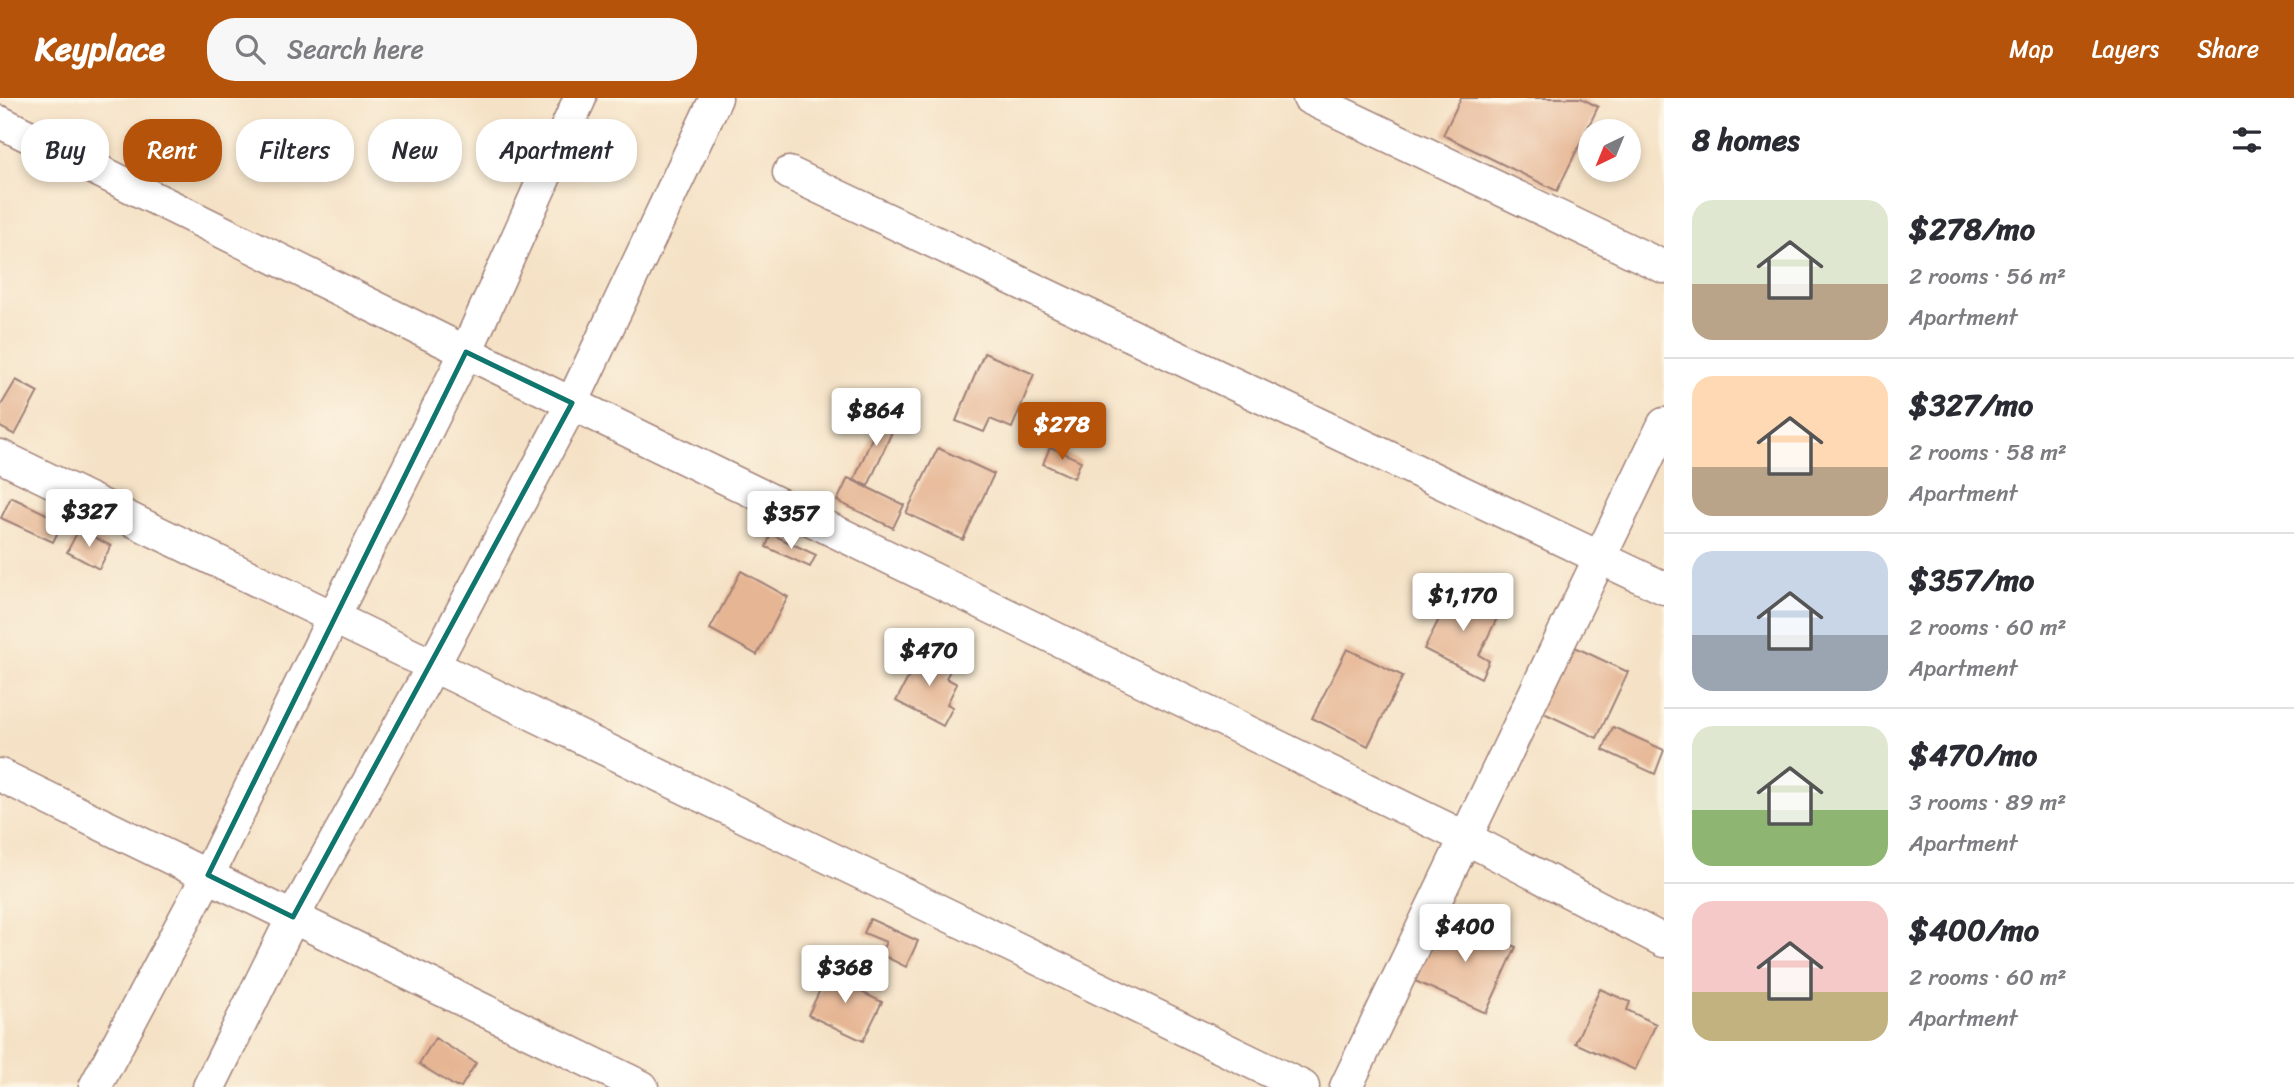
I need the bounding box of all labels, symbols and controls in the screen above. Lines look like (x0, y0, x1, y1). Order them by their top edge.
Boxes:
search box (207, 18, 697, 81)
text: Keyplace (35, 20, 165, 78)
text: Search here (287, 26, 424, 72)
text: Map (2009, 28, 2054, 70)
text: Layers (2092, 28, 2159, 70)
text: Share (2197, 28, 2259, 70)
icon: search (231, 30, 269, 68)
text: 8 homes (1692, 113, 1800, 167)
chip: Buy (21, 119, 109, 182)
chip: Rent (123, 119, 222, 182)
chip: Filters (236, 119, 354, 182)
chip: New (368, 119, 462, 182)
chip: Apartment (476, 119, 637, 182)
north arrow (1578, 119, 1642, 182)
map controls (1578, 119, 1641, 182)
icon: filters (2228, 121, 2266, 159)
text: $278/mo (1909, 202, 2035, 256)
icon: home (1748, 228, 1832, 312)
text: 2 rooms · 56 m² (1909, 256, 2066, 297)
text: Apartment (1909, 297, 2018, 338)
text: $327/mo (1909, 378, 2033, 432)
pin: $864 (835, 388, 917, 448)
text: $864 (848, 390, 904, 431)
pin: $278 (1021, 402, 1103, 462)
text: $278 (1034, 404, 1090, 445)
icon: home (1748, 404, 1832, 488)
text: 2 rooms · 58 m² (1909, 432, 2067, 473)
text: Apartment (1909, 473, 2018, 514)
pin: $327 (48, 490, 130, 549)
text: $327 (62, 491, 116, 532)
pin: $357 (750, 491, 832, 551)
text: $357 (763, 493, 819, 534)
text: $357/mo (1909, 553, 2034, 607)
pin: $1,170 (1406, 574, 1520, 633)
text: $1,170 (1428, 575, 1498, 616)
icon: home (1748, 579, 1832, 663)
text: 2 rooms · 60 m² (1909, 607, 2067, 648)
pin: $470 (888, 628, 970, 688)
text: $470 (900, 630, 958, 671)
text: Apartment (1909, 648, 2018, 689)
text: $470/mo (1909, 728, 2037, 782)
icon: home (1748, 754, 1832, 838)
text: 3 rooms · 89 m² (1909, 782, 2066, 823)
text: Apartment (1909, 823, 2018, 864)
text: $400/mo (1909, 903, 2039, 957)
pin: $400 (1424, 904, 1506, 964)
text: $400 (1436, 906, 1494, 947)
icon: home (1748, 929, 1832, 1013)
pin: $368 (804, 946, 886, 1005)
text: $368 (817, 947, 873, 988)
text: 2 rooms · 60 m² (1909, 957, 2067, 998)
text: Apartment (1909, 998, 2018, 1039)

